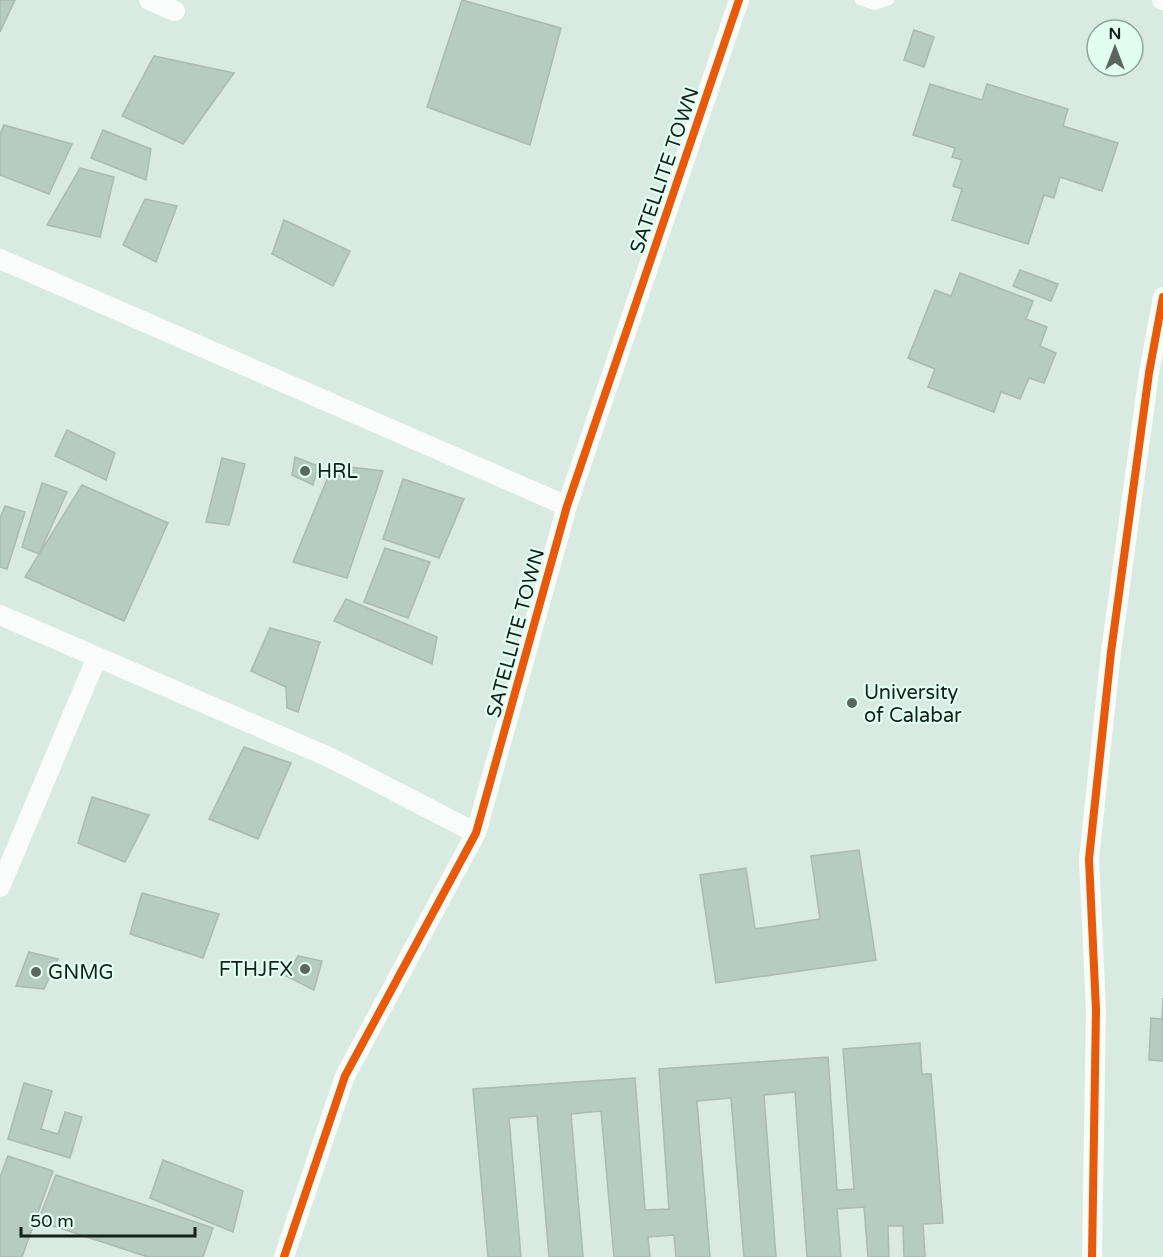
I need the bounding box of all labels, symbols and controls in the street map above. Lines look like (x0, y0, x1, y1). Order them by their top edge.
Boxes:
north arrow (1085, 18, 1145, 78)
text: N (1109, 24, 1121, 44)
street label: SATELLITE TOWN (625, 84, 705, 257)
place label: HRL (317, 460, 358, 484)
marker: HRL (298, 464, 312, 478)
street label: SATELLITE TOWN (482, 546, 550, 720)
place label: University of Calabar (864, 681, 962, 728)
marker: University of Calabar (845, 696, 859, 710)
place label: FTHJFX (219, 958, 293, 982)
place label: GNMG (48, 961, 114, 985)
marker: FTHJFX (298, 962, 312, 976)
marker: GNMG (29, 965, 43, 979)
scale bar (21, 1200, 195, 1238)
text: 50 m (30, 1210, 74, 1232)

